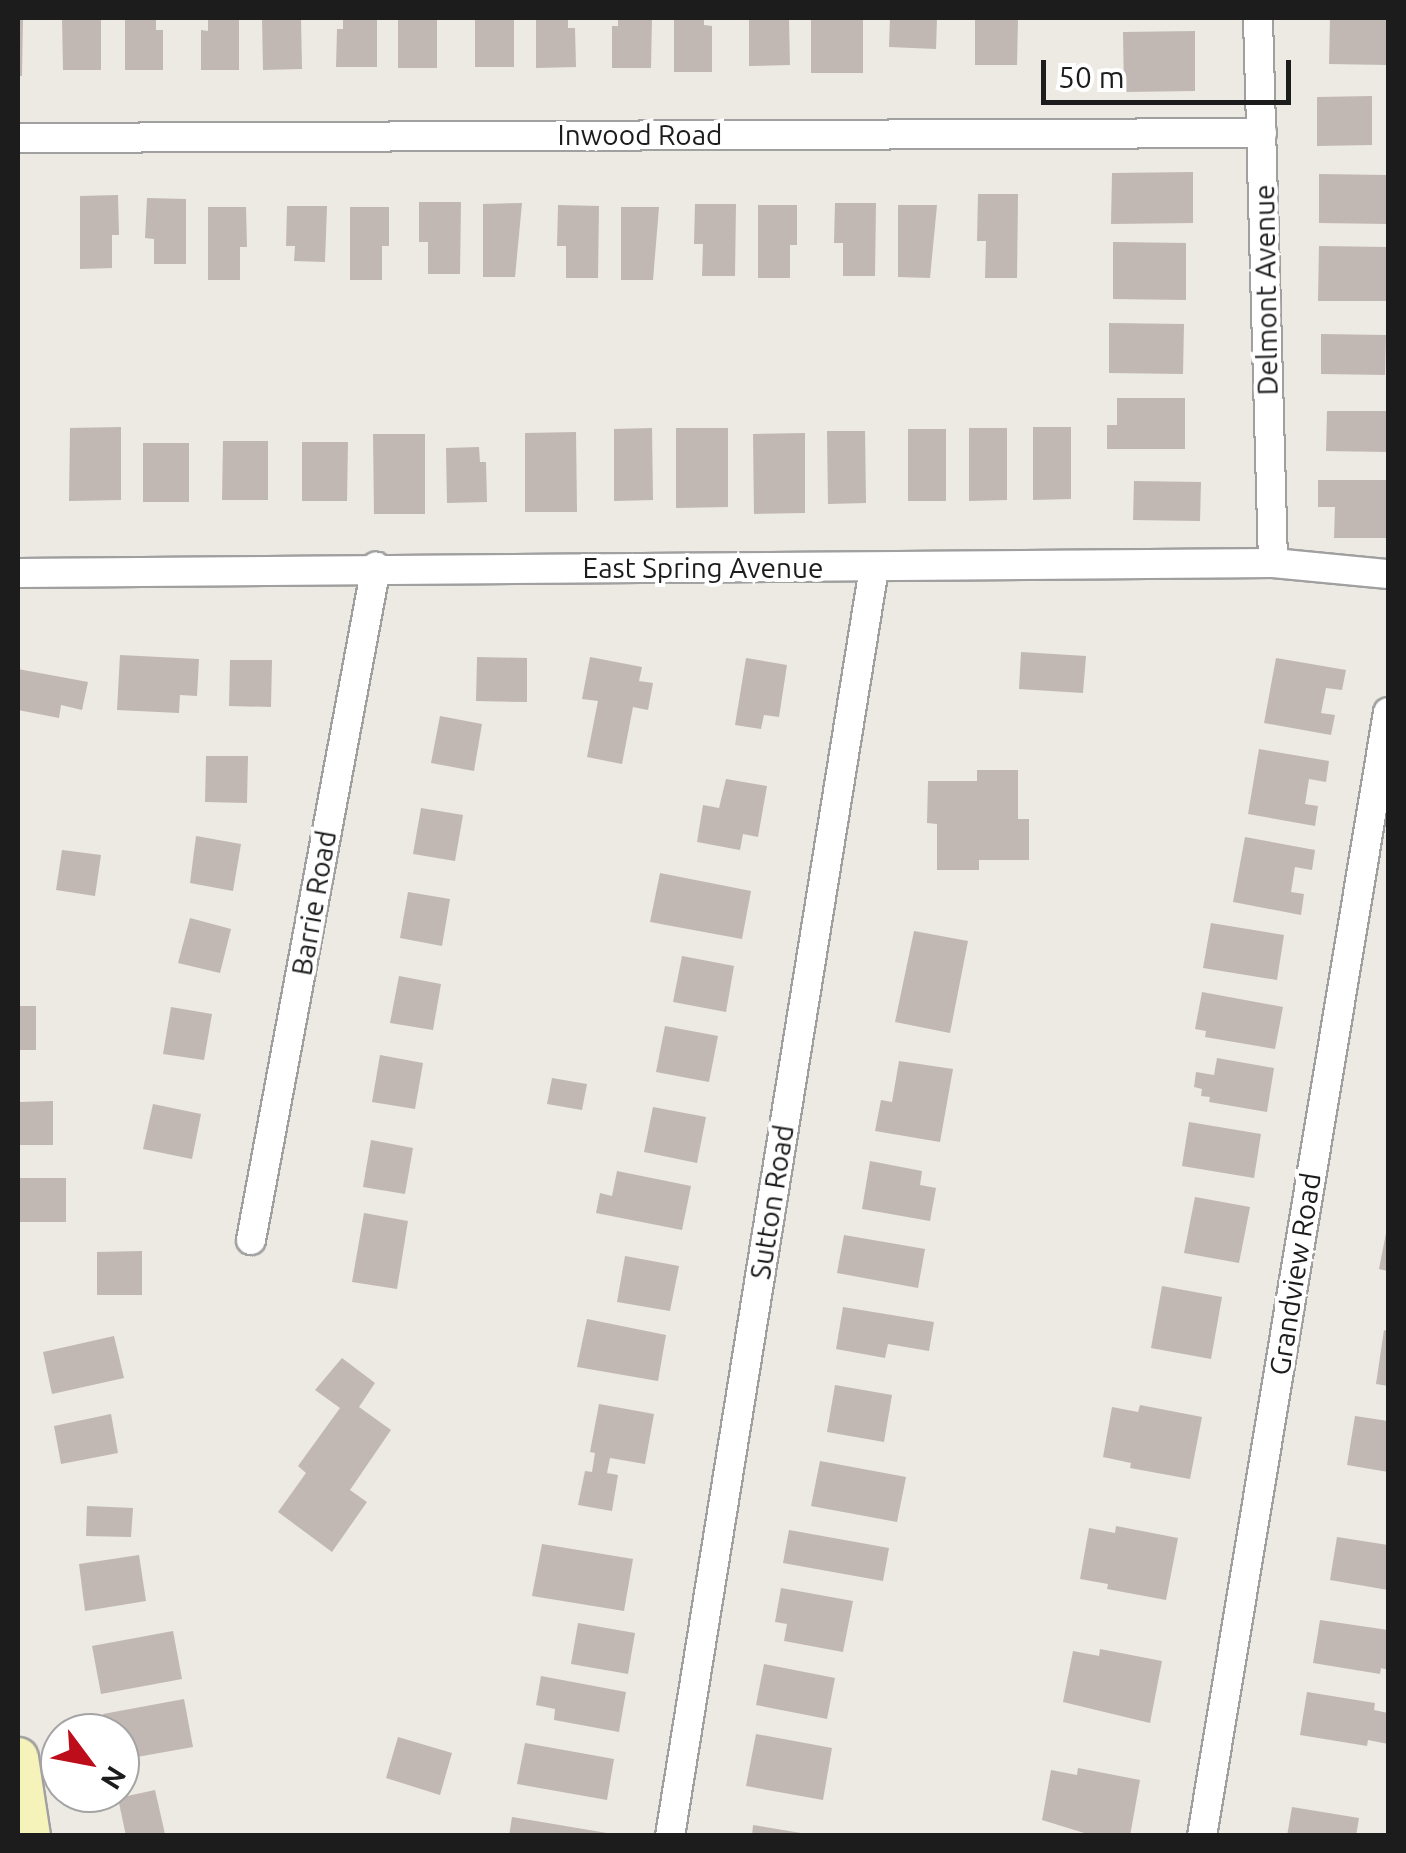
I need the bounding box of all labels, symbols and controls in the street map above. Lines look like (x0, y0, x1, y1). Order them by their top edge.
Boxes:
scale bar (1046, 40, 1296, 102)
text: 50 m (1058, 60, 1125, 94)
street label: Inwood Road (558, 118, 722, 152)
street label: Delmont Avenue (1247, 184, 1285, 396)
street label: East Spring Avenue (583, 551, 823, 585)
street label: Barrie Road (285, 828, 343, 978)
street label: Sutton Road (743, 1122, 801, 1282)
street label: Grandview Road (1262, 1170, 1328, 1378)
north arrow (40, 1713, 140, 1813)
text: N (95, 1761, 133, 1795)

